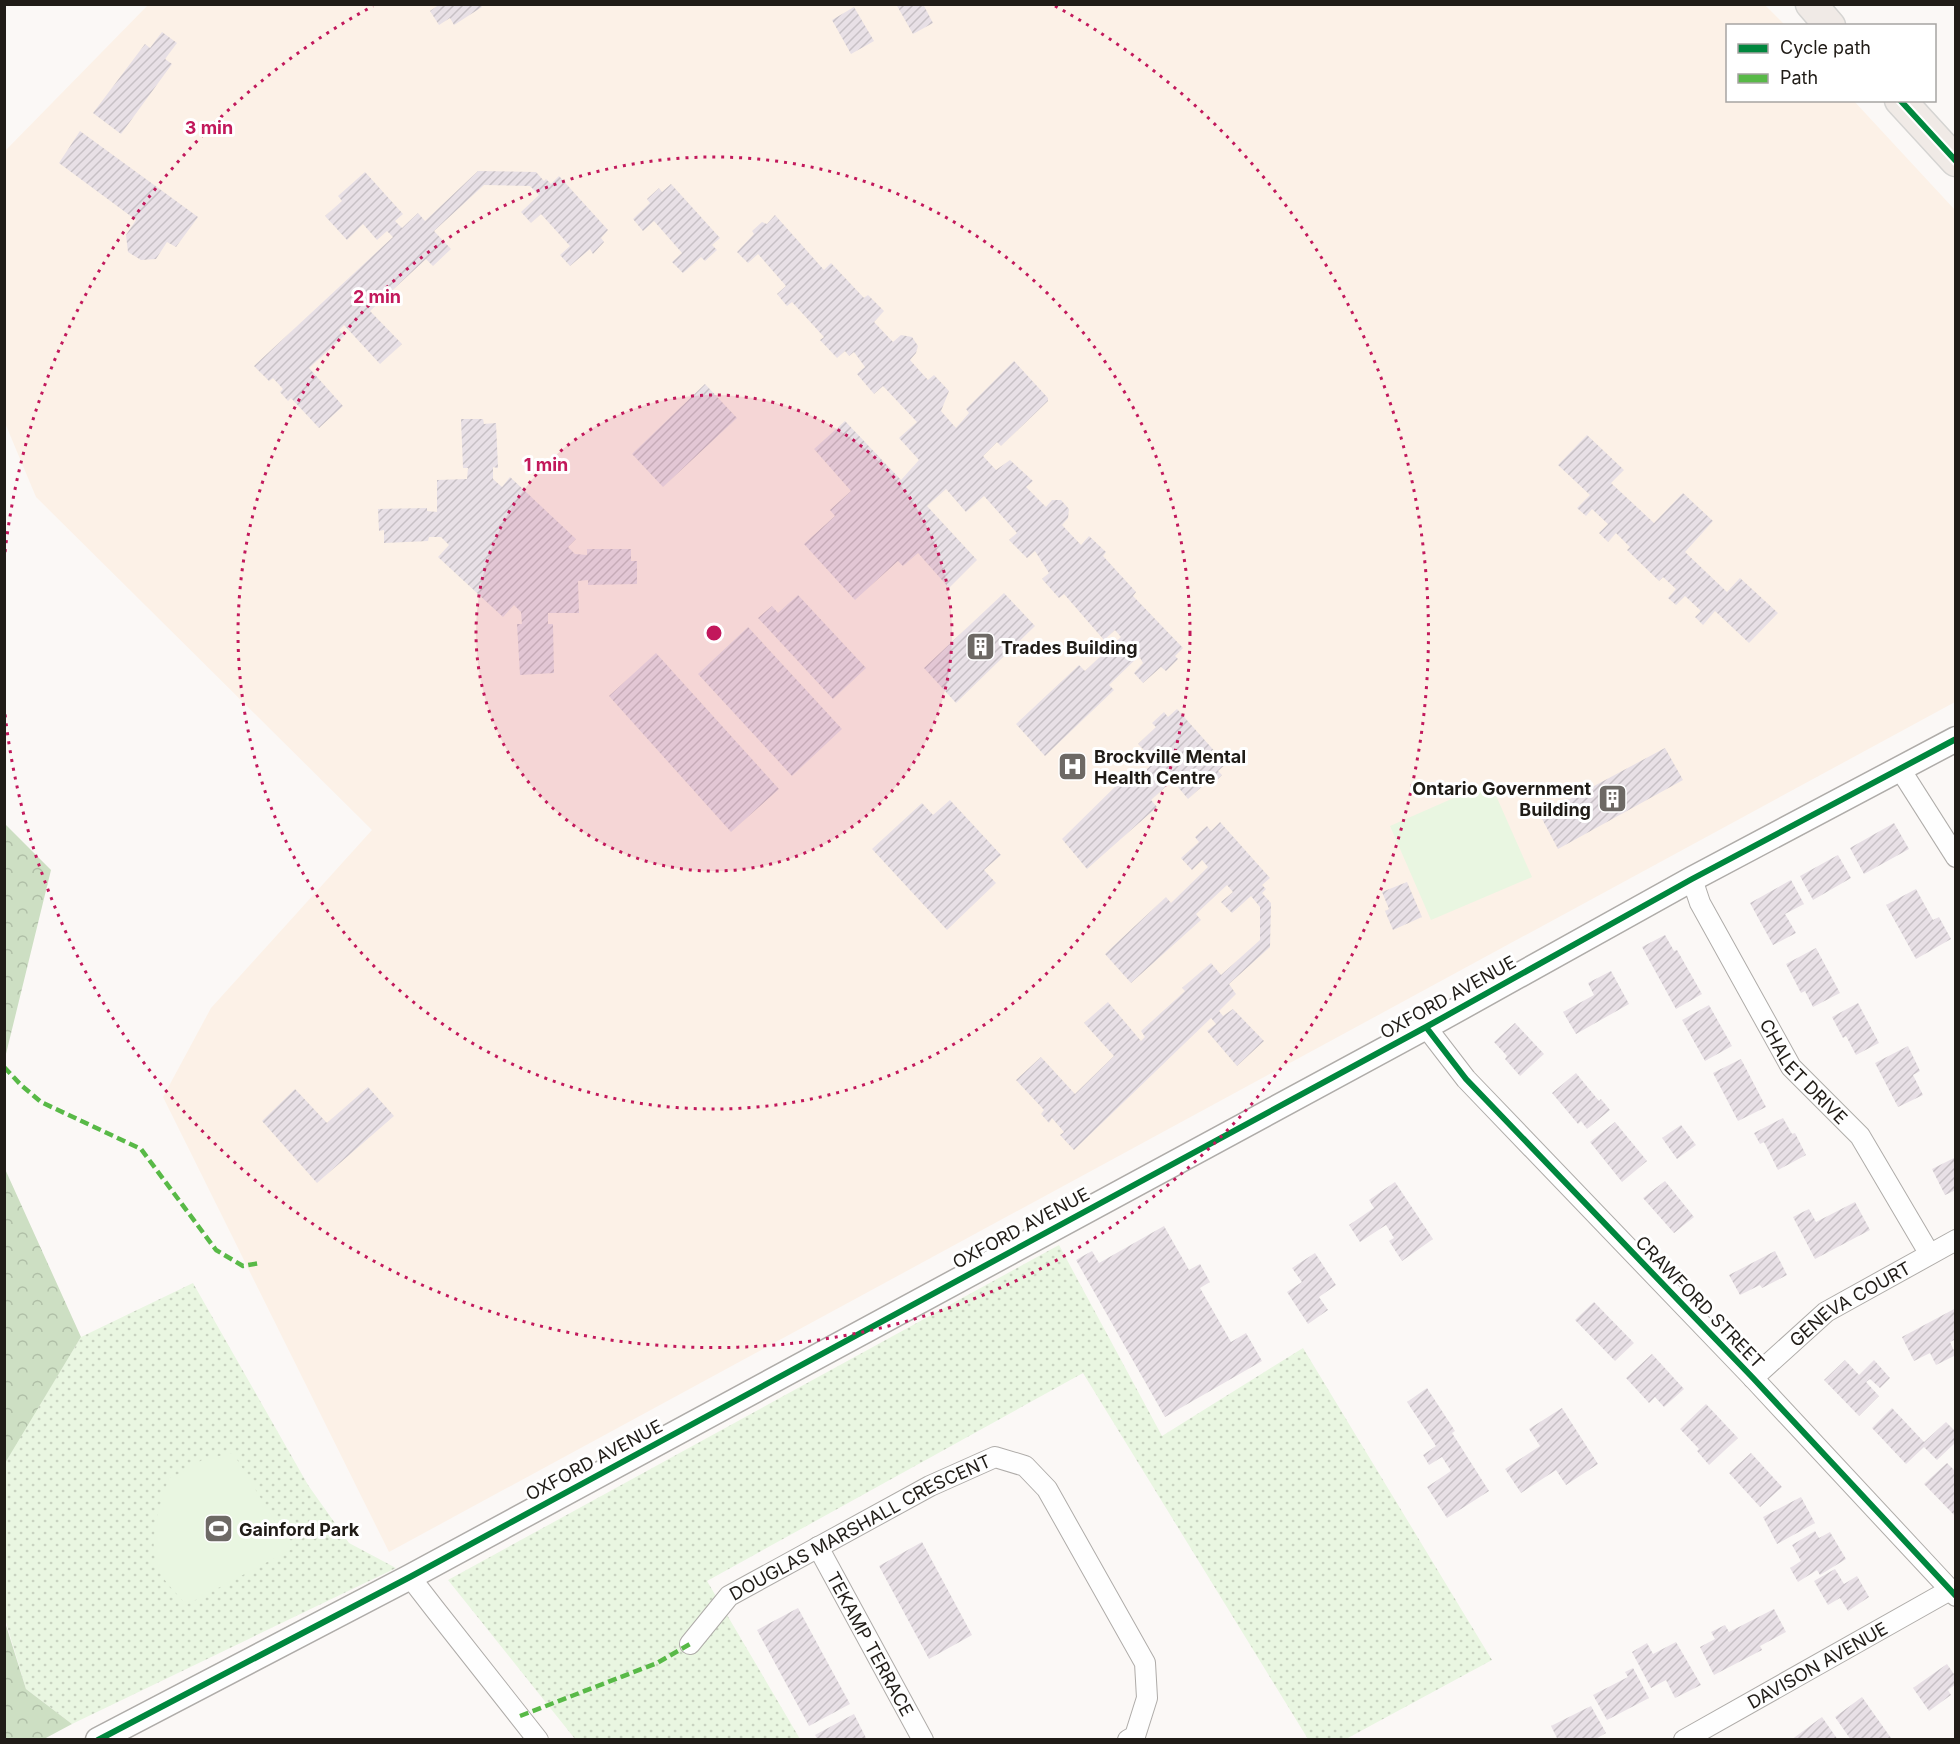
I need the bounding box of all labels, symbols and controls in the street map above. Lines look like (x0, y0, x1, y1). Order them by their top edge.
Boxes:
legend (1726, 24, 1936, 102)
text: Cycle path (1780, 37, 1871, 58)
text: Path (1780, 67, 1818, 88)
text: 3 min (185, 117, 233, 138)
text: 2 min (353, 286, 401, 307)
text: 1 min (524, 454, 568, 475)
centre of rings (704, 623, 724, 643)
building icon: Trades Building (964, 631, 996, 663)
place label: Trades Building (1001, 637, 1138, 658)
place label: Brockville Mental Health Centre (1094, 746, 1246, 788)
hospital icon: Brockville Mental Health Centre (1057, 750, 1089, 782)
place label: Ontario Government Building (1412, 778, 1591, 820)
building icon: Ontario Government Building (1596, 782, 1628, 814)
street label: OXFORD AVENUE (1377, 951, 1519, 1043)
street label: CHALET DRIVE (1756, 1015, 1852, 1128)
street label: OXFORD AVENUE (949, 1183, 1093, 1273)
street label: CRAWFORD STREET (1631, 1231, 1769, 1373)
street label: GENEVA COURT (1785, 1257, 1914, 1351)
street label: OXFORD AVENUE (522, 1415, 666, 1505)
street label: DOUGLAS MARSHALL CRESCENT (726, 1450, 994, 1604)
sports icon: Gainford Park (202, 1513, 234, 1545)
place label: Gainford Park (239, 1519, 360, 1540)
street label: TEKAMP TERRACE (823, 1568, 918, 1719)
street label: DAVISON AVENUE (1744, 1617, 1891, 1713)

